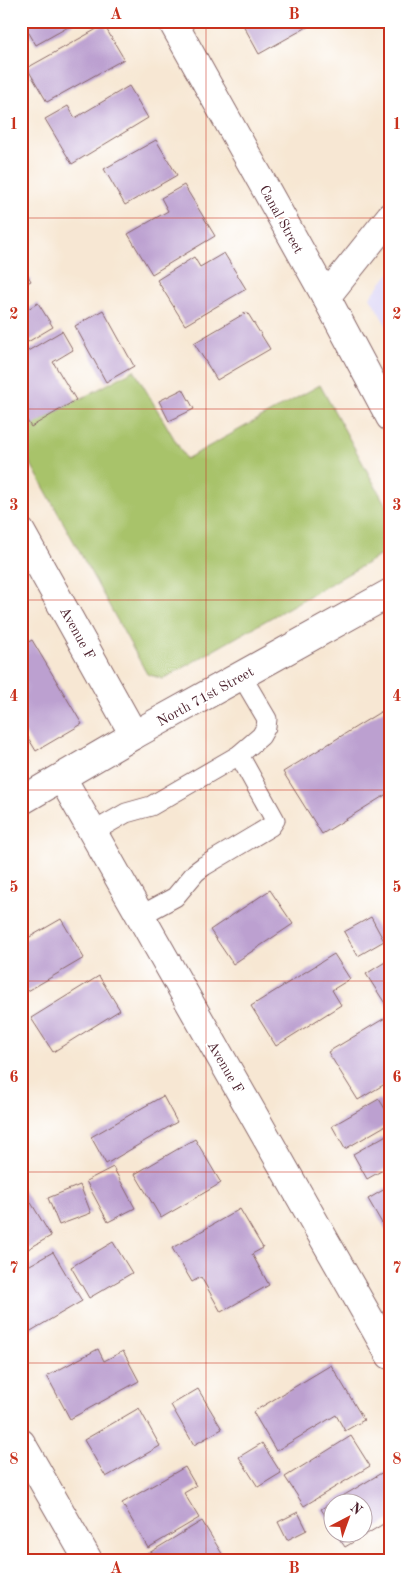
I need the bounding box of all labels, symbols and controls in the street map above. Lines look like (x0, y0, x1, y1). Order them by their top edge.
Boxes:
text: A (110, 7, 122, 23)
text: B (288, 7, 300, 23)
text: 1 (9, 117, 19, 133)
text: 1 (392, 117, 402, 133)
street label: Canal Street (257, 183, 306, 256)
text: 2 (9, 307, 19, 323)
text: 2 (392, 307, 402, 323)
text: 3 (9, 498, 19, 514)
text: 3 (392, 498, 402, 514)
street label: Avenue F (57, 605, 97, 662)
street label: North 71st Street (155, 664, 256, 729)
text: 4 (9, 689, 19, 705)
text: 4 (392, 689, 402, 705)
text: 5 (9, 880, 19, 896)
text: 5 (392, 880, 402, 896)
street label: Avenue F (205, 1039, 246, 1096)
text: 6 (9, 1070, 19, 1086)
text: 6 (392, 1070, 402, 1086)
text: 7 (9, 1261, 19, 1277)
text: 7 (392, 1261, 402, 1277)
text: 8 (9, 1452, 19, 1468)
text: 8 (392, 1452, 402, 1468)
north arrow (324, 1494, 374, 1544)
text: N (347, 1500, 365, 1518)
text: A (110, 1561, 122, 1577)
text: B (288, 1561, 300, 1577)

